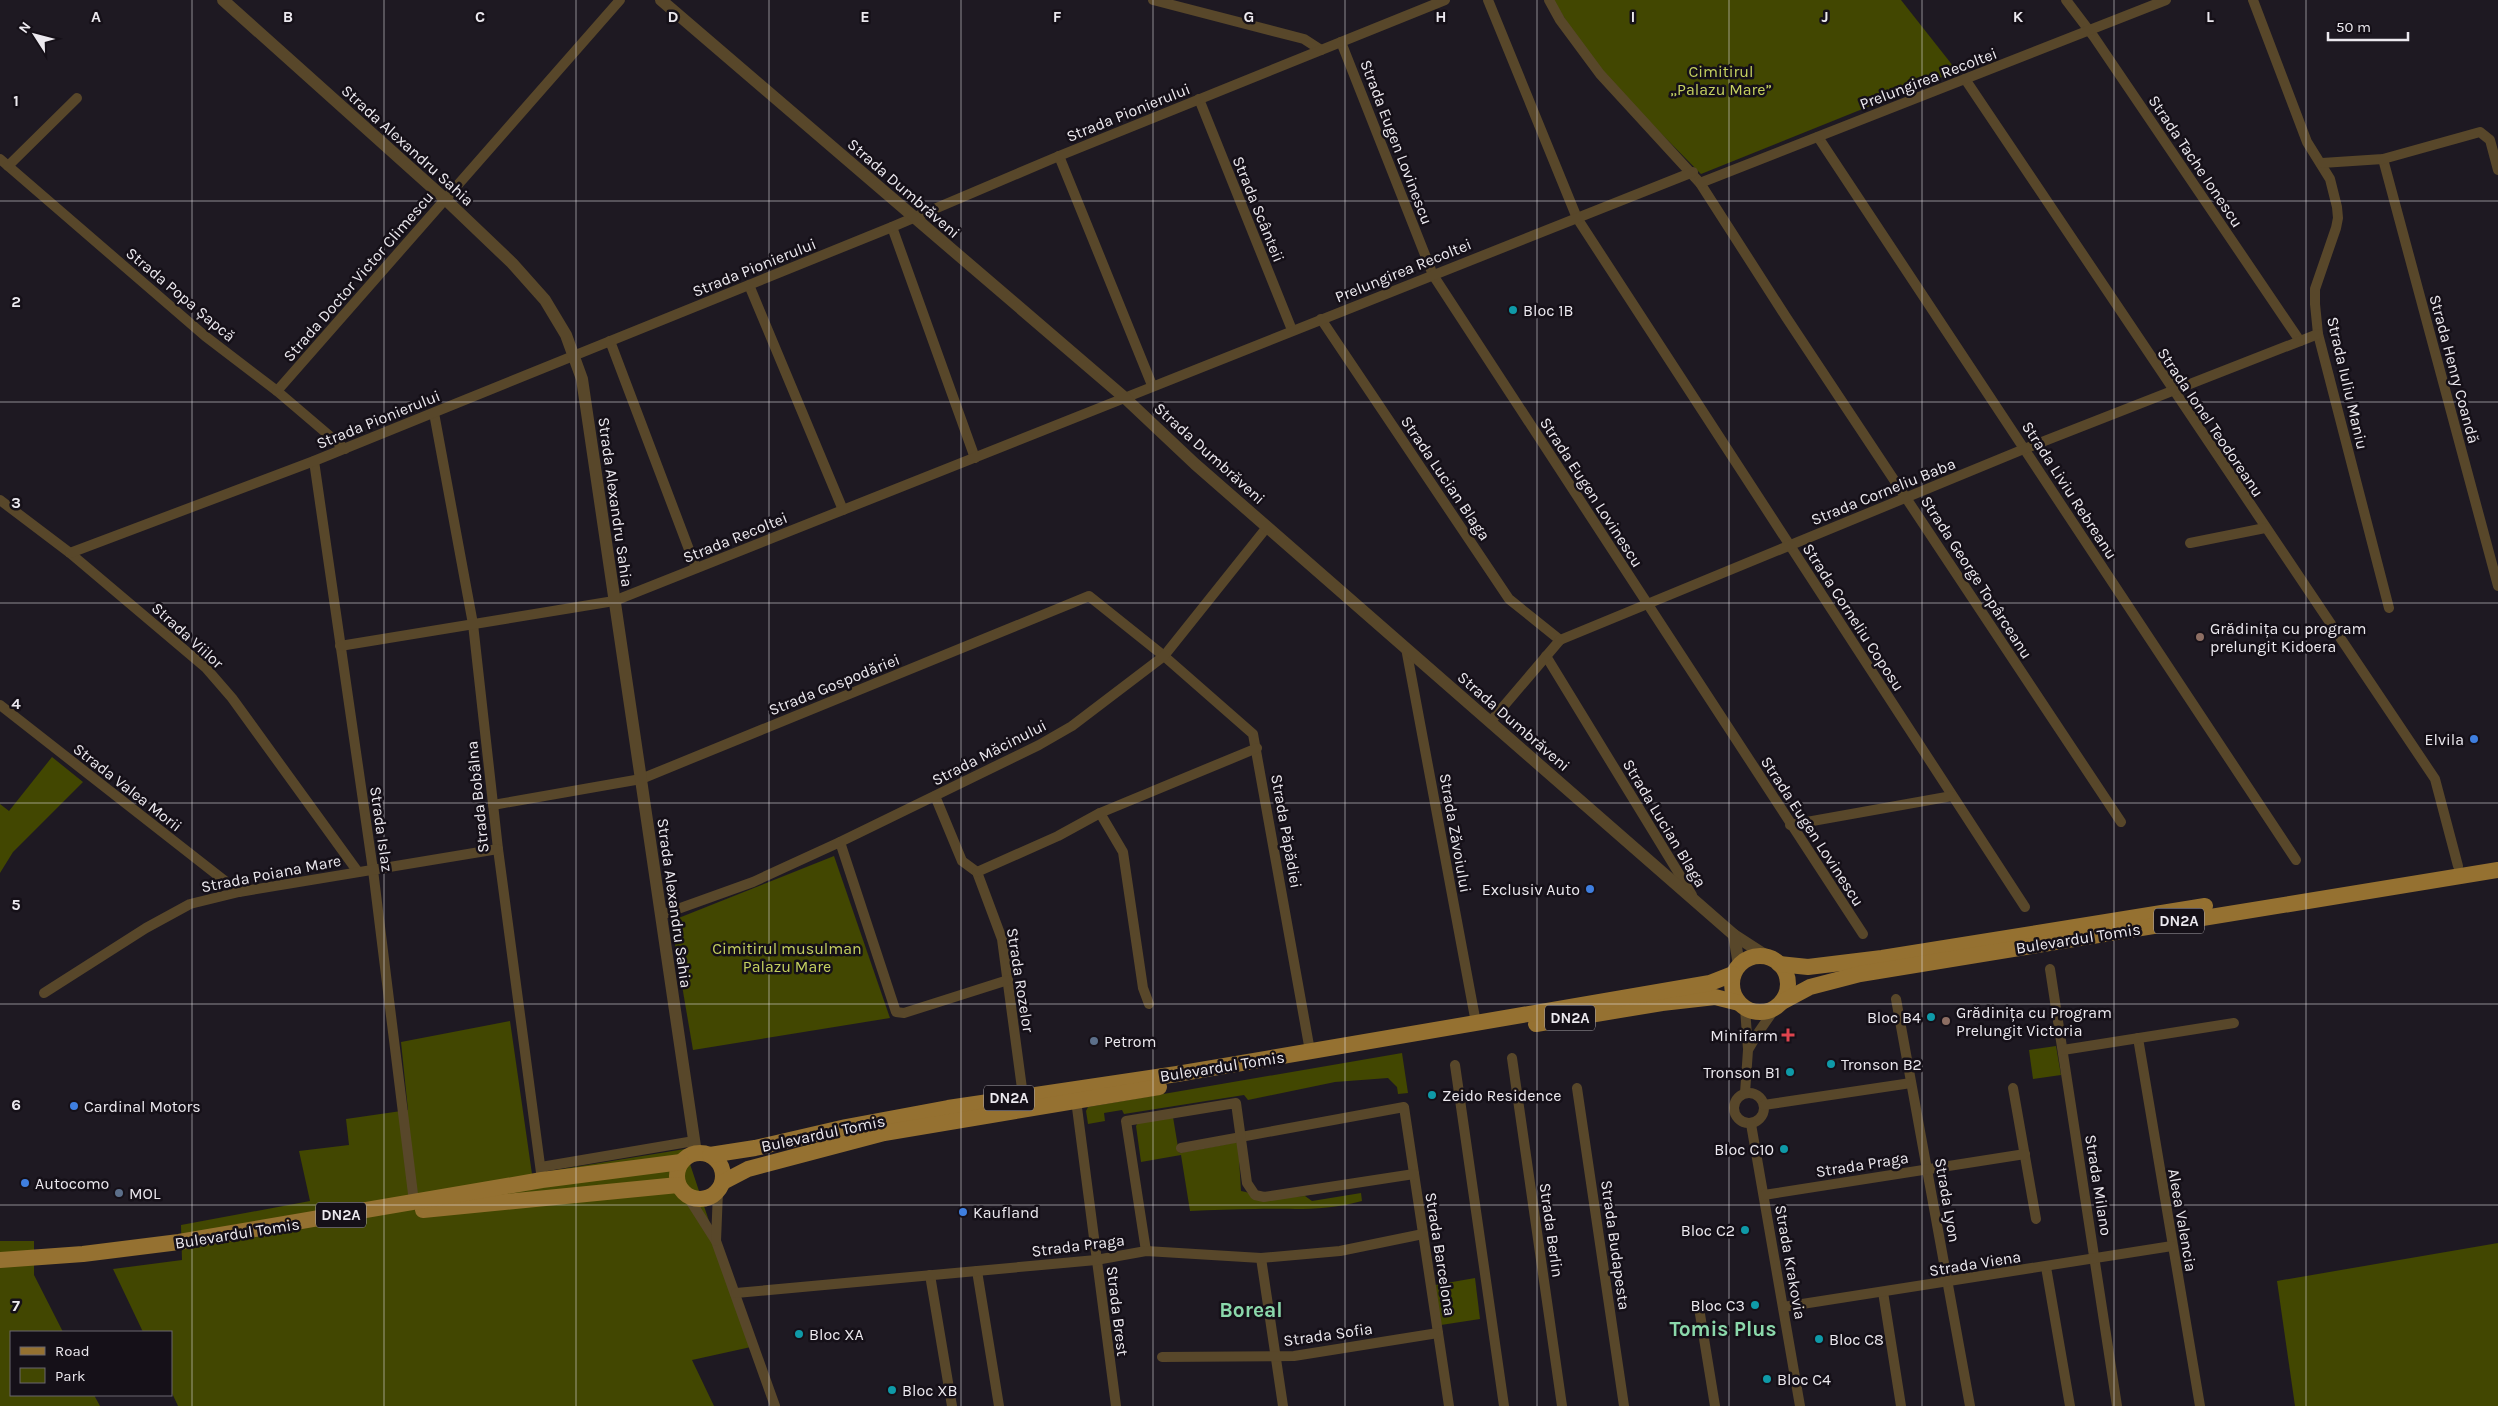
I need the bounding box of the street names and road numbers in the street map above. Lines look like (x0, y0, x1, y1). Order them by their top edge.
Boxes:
street label: Prelungirea Recoltei (1857, 44, 2000, 113)
street label: Strada Eugen Lovinescu (1356, 57, 1437, 227)
street label: Strada Pionierului (1064, 79, 1193, 146)
street label: Strada Alexandru Sahia (338, 81, 478, 210)
street label: Strada Tache Ionescu (2144, 92, 2247, 231)
street label: Strada Dumbrăveni (844, 135, 964, 242)
street label: Strada Scânteii (1229, 153, 1288, 265)
street label: Strada Doctor Victor Climescu (279, 187, 437, 365)
street label: Strada Pionierului (690, 234, 819, 301)
street label: Prelungirea Recoltei (1332, 234, 1474, 307)
street label: Strada Popa Șapcă (122, 243, 239, 346)
street label: Strada Henry Coandă (2426, 293, 2484, 446)
street label: Strada Iuliu Maniu (2323, 315, 2372, 451)
street label: Strada Ionel Teodoreanu (2154, 344, 2268, 501)
street label: Strada Pionierului (314, 386, 443, 453)
street label: Strada Dumbrăveni (1150, 399, 1269, 508)
street label: Strada Lucian Blaga (1397, 412, 1494, 544)
street label: Strada Eugen Lovinescu (1536, 414, 1647, 571)
street label: Strada Alexandru Sahia (594, 416, 637, 588)
street label: Strada Liviu Rebreanu (2018, 418, 2121, 563)
street label: Strada Corneliu Baba (1808, 454, 1958, 529)
street label: Strada George Topârceanu (1917, 492, 2036, 662)
street label: Strada Recoltei (680, 508, 790, 567)
street label: Strada Corneliu Coposu (1799, 540, 1908, 695)
street label: Strada Viilor (148, 598, 228, 673)
street label: Strada Gospodăriei (766, 649, 903, 719)
street label: Strada Dumbrăveni (1454, 668, 1574, 775)
street label: Strada Măcinului (929, 715, 1050, 790)
street label: Strada Valea Morii (70, 739, 186, 836)
street label: Strada Bobâlna (462, 740, 493, 854)
street label: Strada Eugen Lovinescu (1757, 753, 1868, 910)
street label: Strada Lucian Blaga (1619, 756, 1710, 891)
street label: Strada Zăvoiului (1436, 772, 1475, 894)
street label: Strada Păpădiei (1267, 773, 1306, 890)
street label: Strada Islaz (366, 785, 397, 873)
street label: Strada Alexandru Sahia (653, 817, 696, 989)
street label: Strada Poiana Mare (200, 851, 343, 896)
road number: DN2A (2154, 908, 2204, 934)
street label: Bulevardul Tomis (2014, 919, 2142, 958)
street label: Strada Rozelor (1003, 926, 1038, 1034)
road number: DN2A (1545, 1006, 1595, 1030)
street label: Bulevardul Tomis (1158, 1047, 1286, 1086)
road number: DN2A (984, 1086, 1034, 1110)
street label: Bulevardul Tomis (759, 1111, 887, 1156)
street label: Strada Milano (2081, 1133, 2116, 1237)
street label: Strada Praga (1814, 1148, 1910, 1181)
street label: Strada Lyon (1931, 1156, 1964, 1244)
street label: Aleea Valencia (2164, 1167, 2201, 1273)
street label: Strada Budapesta (1597, 1179, 1634, 1311)
street label: Strada Berlin (1535, 1182, 1568, 1279)
street label: Strada Barcelona (1421, 1191, 1460, 1317)
road number: DN2A (316, 1202, 366, 1228)
street label: Strada Krakovia (1771, 1203, 1810, 1321)
street label: Bulevardul Tomis (173, 1214, 301, 1253)
street label: Strada Praga (1030, 1230, 1126, 1261)
street label: Strada Viena (1928, 1247, 2022, 1280)
street label: Strada Brest (1103, 1265, 1132, 1357)
street label: Strada Sofia (1282, 1319, 1374, 1350)

